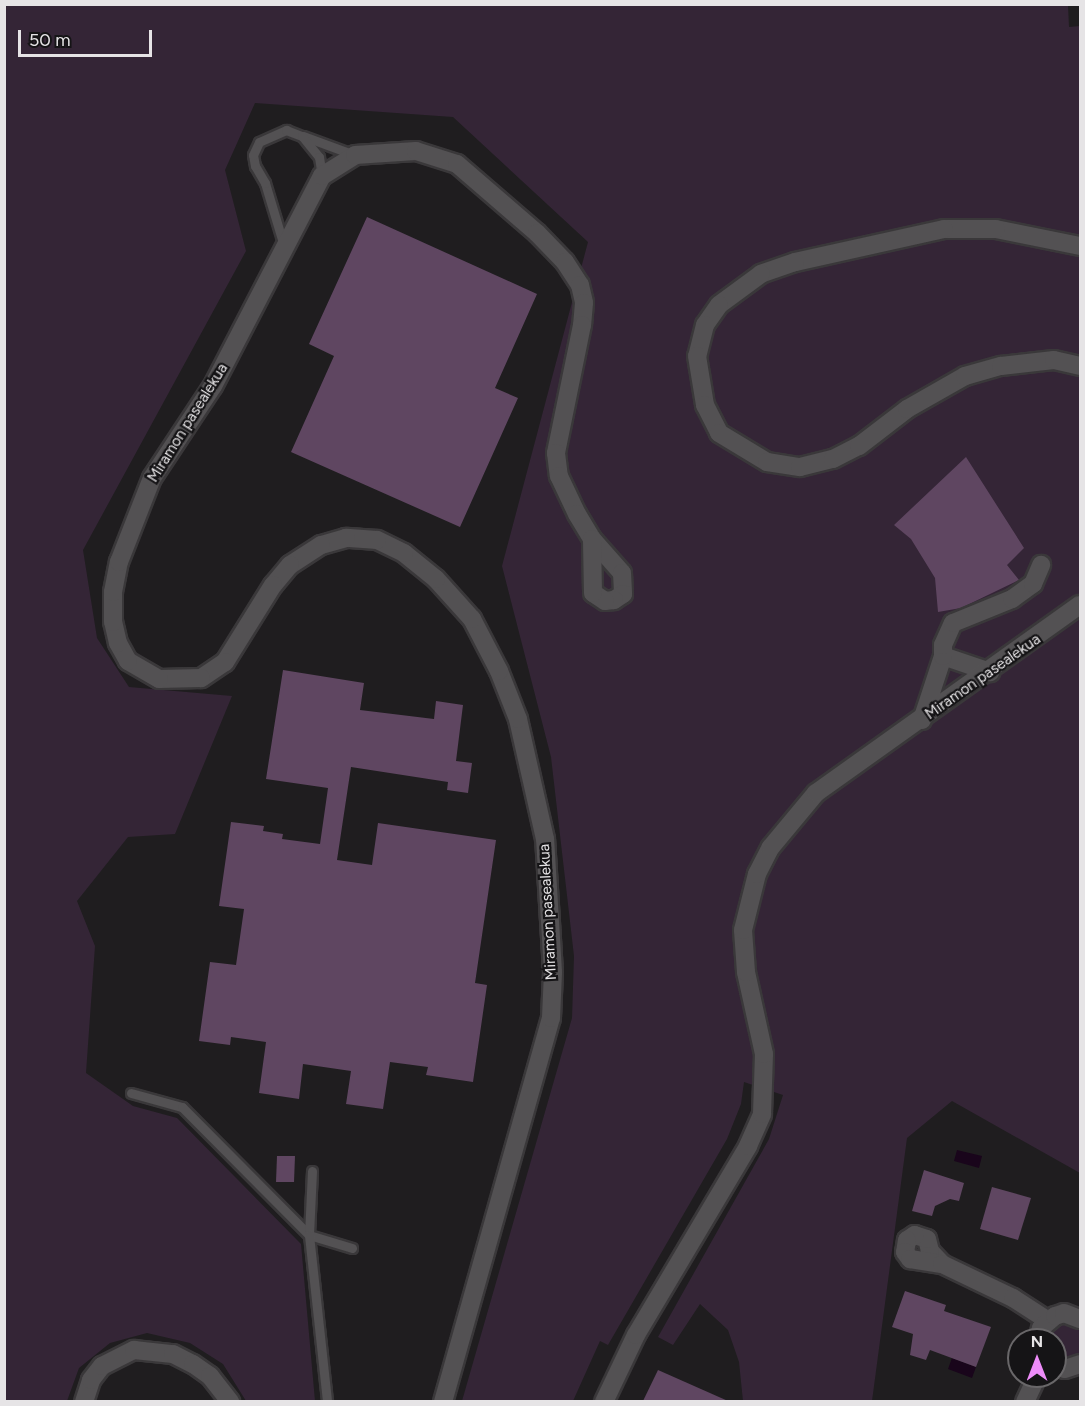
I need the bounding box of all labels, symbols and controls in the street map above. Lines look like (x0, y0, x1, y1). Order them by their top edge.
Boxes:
scale bar (21, 18, 154, 56)
text: 50 m (29, 29, 71, 51)
street label: Miramon pasealekua (144, 360, 232, 486)
street label: Miramon pasealekua (922, 630, 1044, 724)
street label: Miramon pasealekua (535, 843, 561, 981)
north arrow (1007, 1328, 1067, 1388)
text: N (1031, 1332, 1043, 1351)

